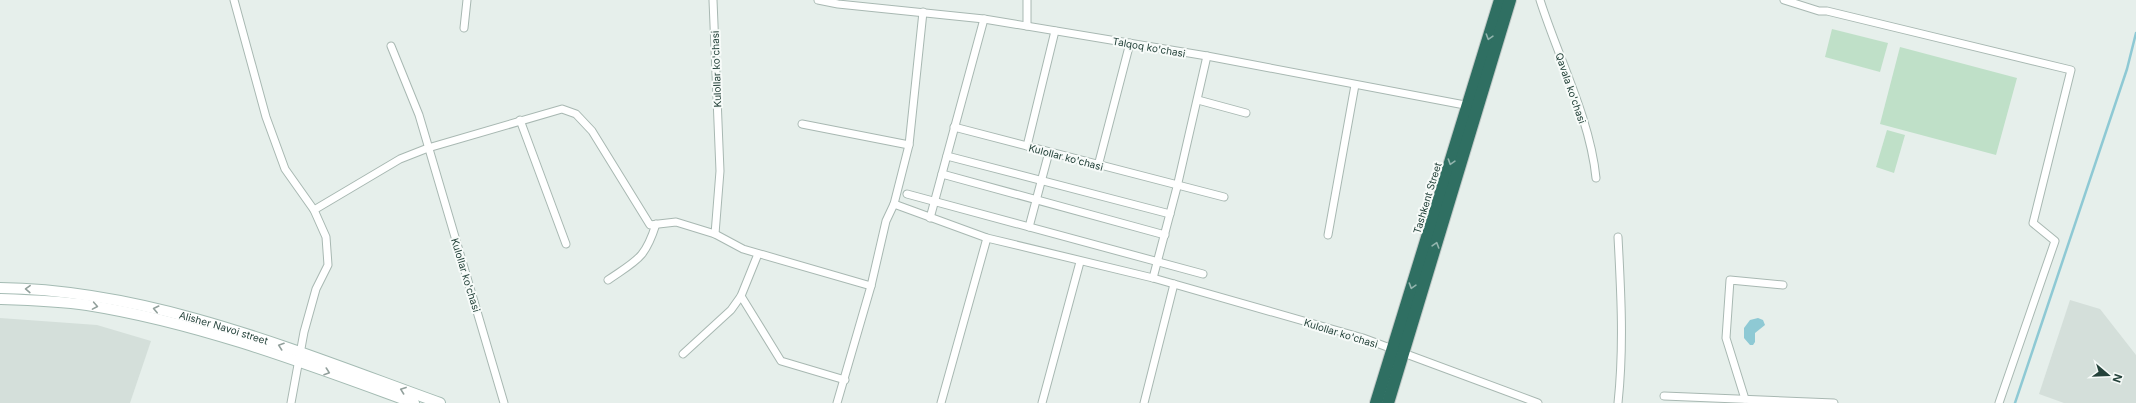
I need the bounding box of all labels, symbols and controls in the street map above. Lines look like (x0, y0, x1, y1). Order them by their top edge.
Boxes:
street label: Kulollar ko'chasi (709, 30, 723, 108)
one-way arrow (1485, 34, 1494, 41)
street label: Talqoq ko'chasi (1112, 35, 1186, 59)
street label: Qavala ko'chasi (1553, 51, 1589, 125)
street label: Kulollar ko'chasi (1027, 141, 1105, 173)
one-way arrow (1447, 158, 1456, 165)
street label: Tashkent Street (1410, 160, 1444, 235)
street label: Kulollar ko'chasi (449, 237, 483, 313)
one-way arrow (1431, 242, 1440, 249)
one-way arrow (1408, 282, 1417, 289)
one-way arrow (25, 284, 31, 293)
one-way arrow (92, 302, 98, 310)
one-way arrow (153, 306, 159, 314)
street label: Alisher Navoi street (178, 309, 270, 347)
street label: Kulollar ko'chasi (1303, 316, 1379, 350)
one-way arrow (277, 342, 284, 351)
north arrow (2088, 355, 2128, 395)
one-way arrow (324, 367, 331, 376)
text: N (2109, 372, 2125, 385)
one-way arrow (400, 386, 407, 394)

